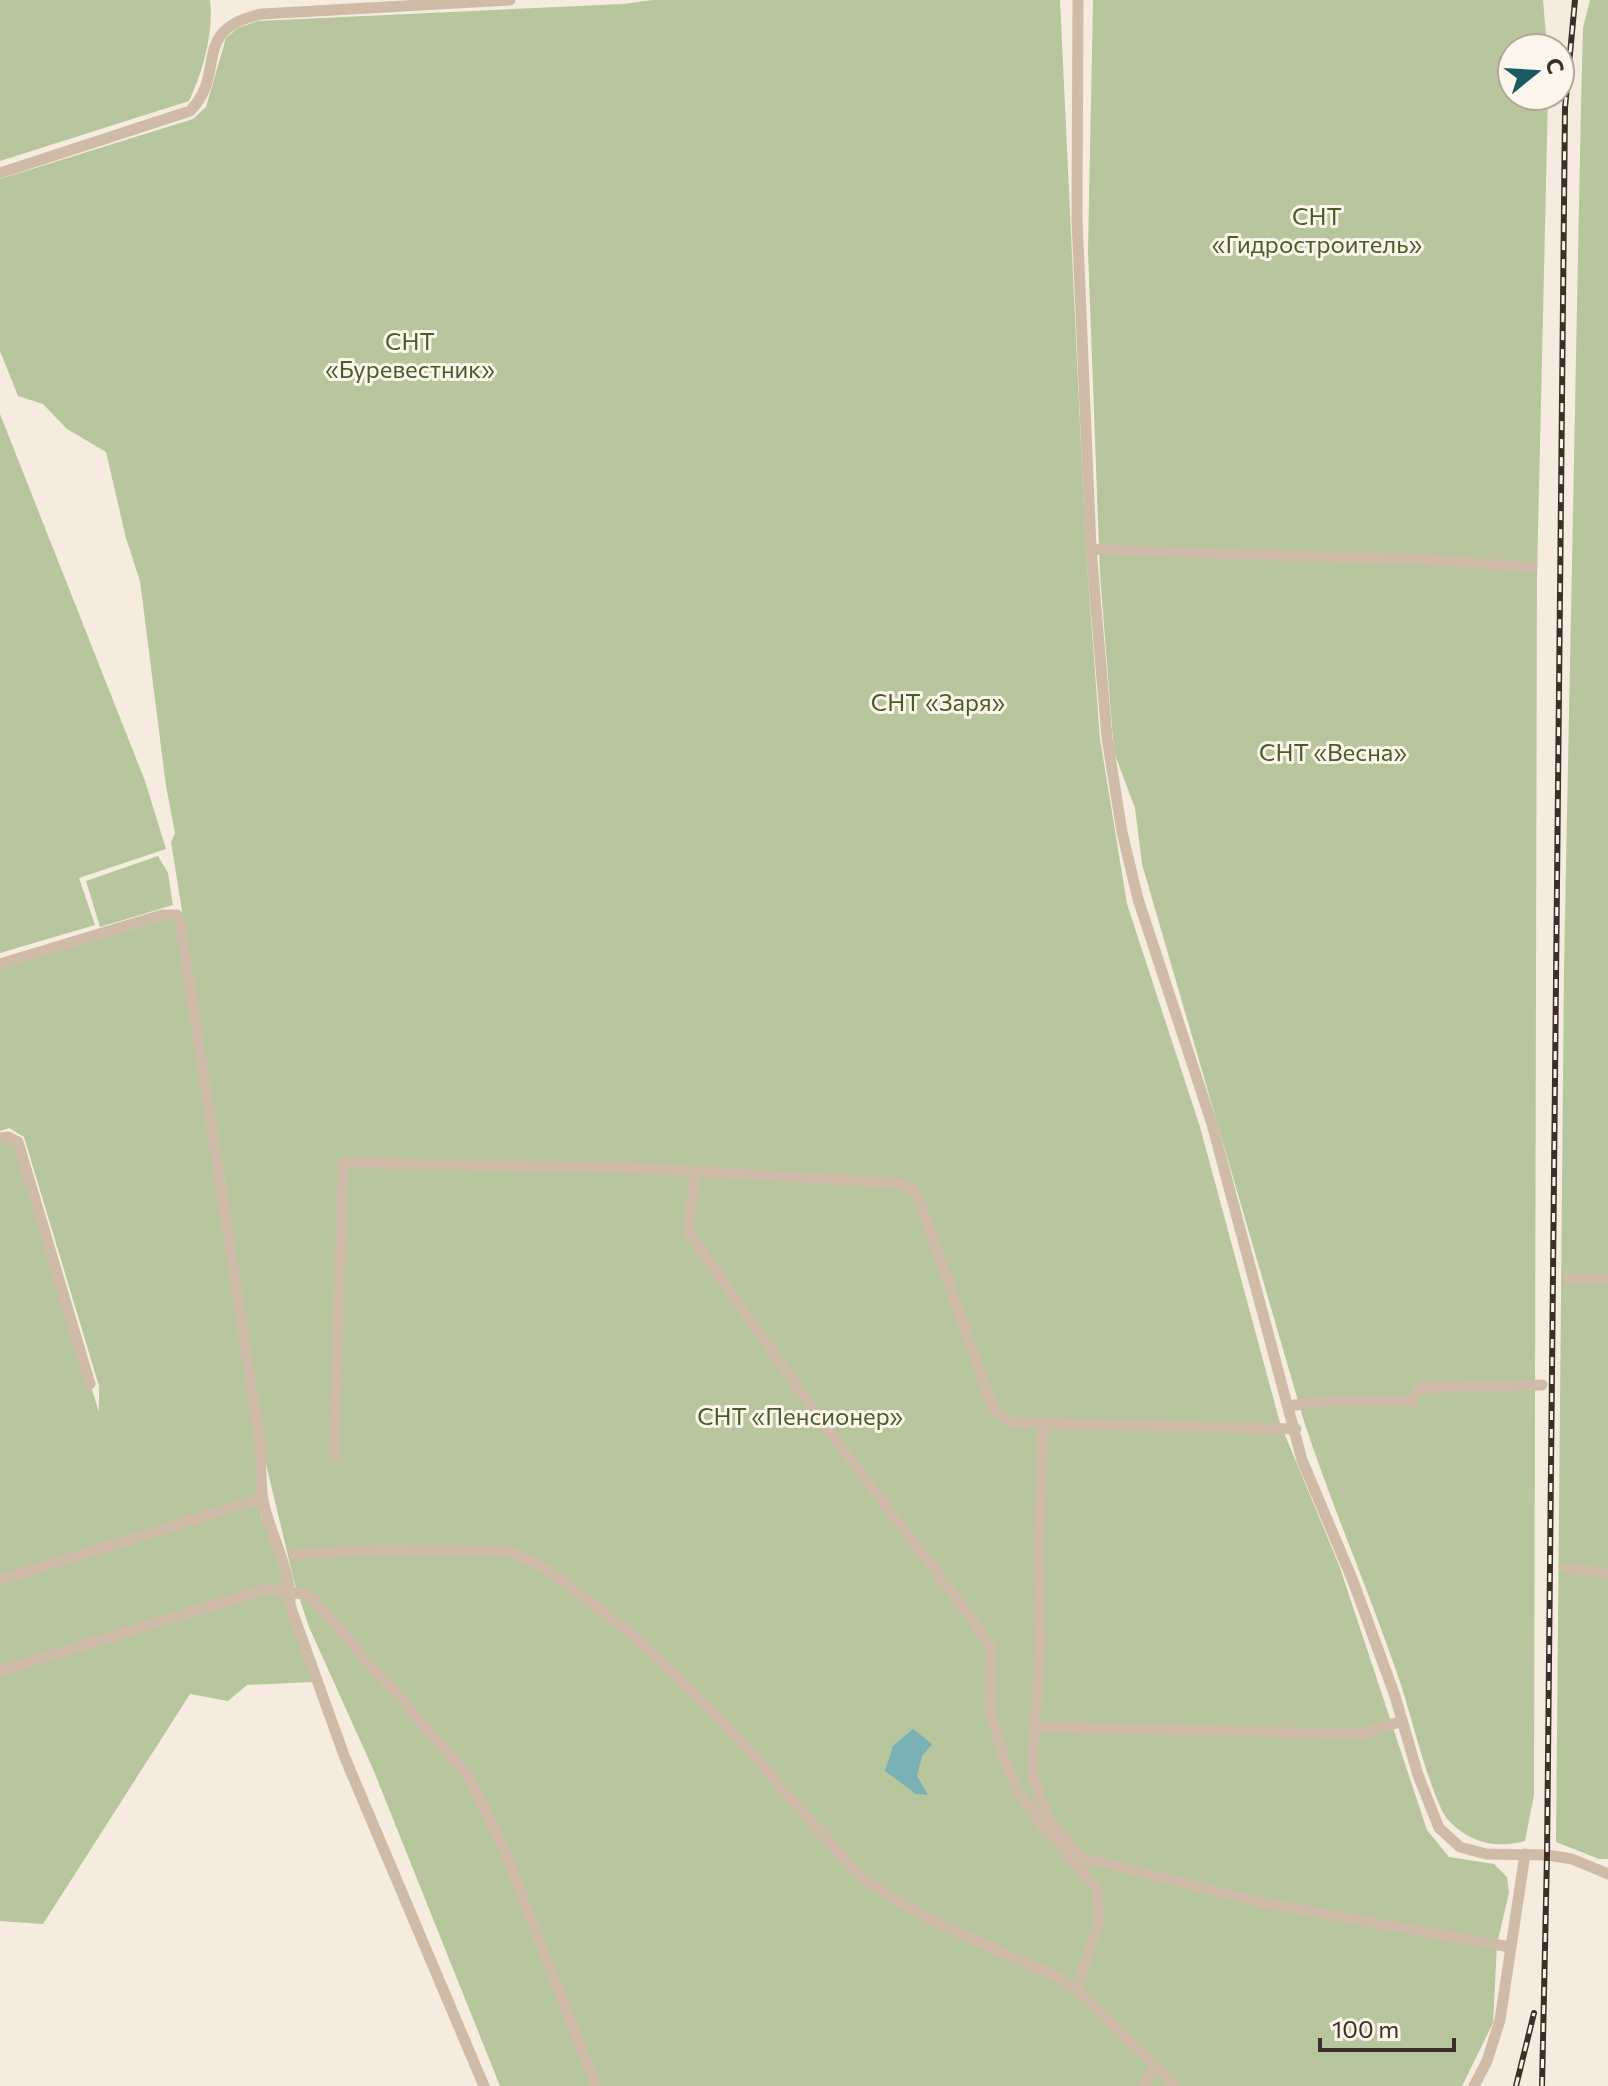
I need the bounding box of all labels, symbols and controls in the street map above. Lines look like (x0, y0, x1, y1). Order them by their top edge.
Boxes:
north arrow (1496, 32, 1576, 112)
text: С (1540, 54, 1571, 77)
park label: СНТ «Гидростроитель» (1212, 201, 1422, 258)
park label: СНТ «Буревестник» (325, 326, 495, 383)
park label: СНТ «Заря» (871, 687, 1005, 716)
park label: СНТ «Весна» (1259, 737, 1407, 766)
park label: СНТ «Пенсионер» (697, 1401, 903, 1430)
scale bar (1320, 2002, 1454, 2052)
text: 100 m (1332, 2014, 1399, 2043)

